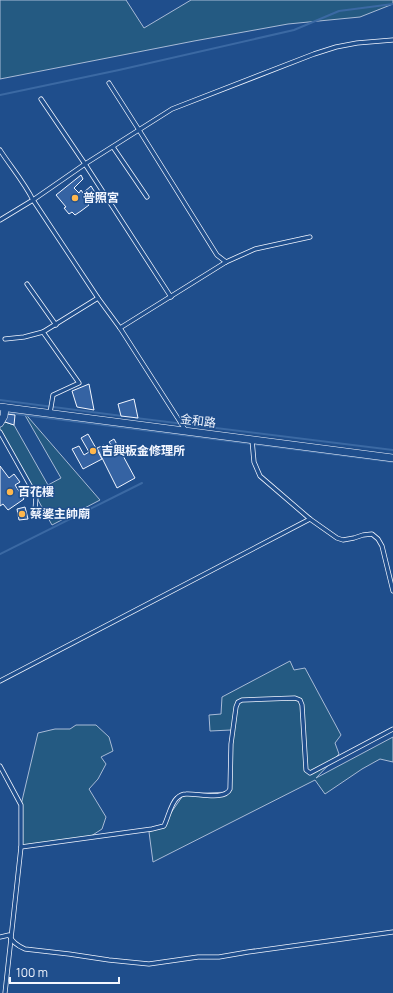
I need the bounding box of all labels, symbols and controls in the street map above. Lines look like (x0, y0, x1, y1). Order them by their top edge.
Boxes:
place label: 普照宮 (83, 189, 119, 206)
marker: 普照宮 (70, 193, 80, 203)
street label: 金和路 (179, 410, 217, 431)
place label: 吉興板金修理所 (101, 442, 185, 459)
marker: 吉興板金修理所 (88, 446, 98, 456)
place label: 百花樓 (18, 483, 54, 500)
marker: 百花樓 (5, 487, 15, 497)
place label: 蔡婆主帥廟 (30, 505, 90, 522)
marker: 蔡婆主帥廟 (17, 509, 27, 519)
scale bar (10, 959, 119, 985)
text: 100 m (16, 964, 48, 981)

